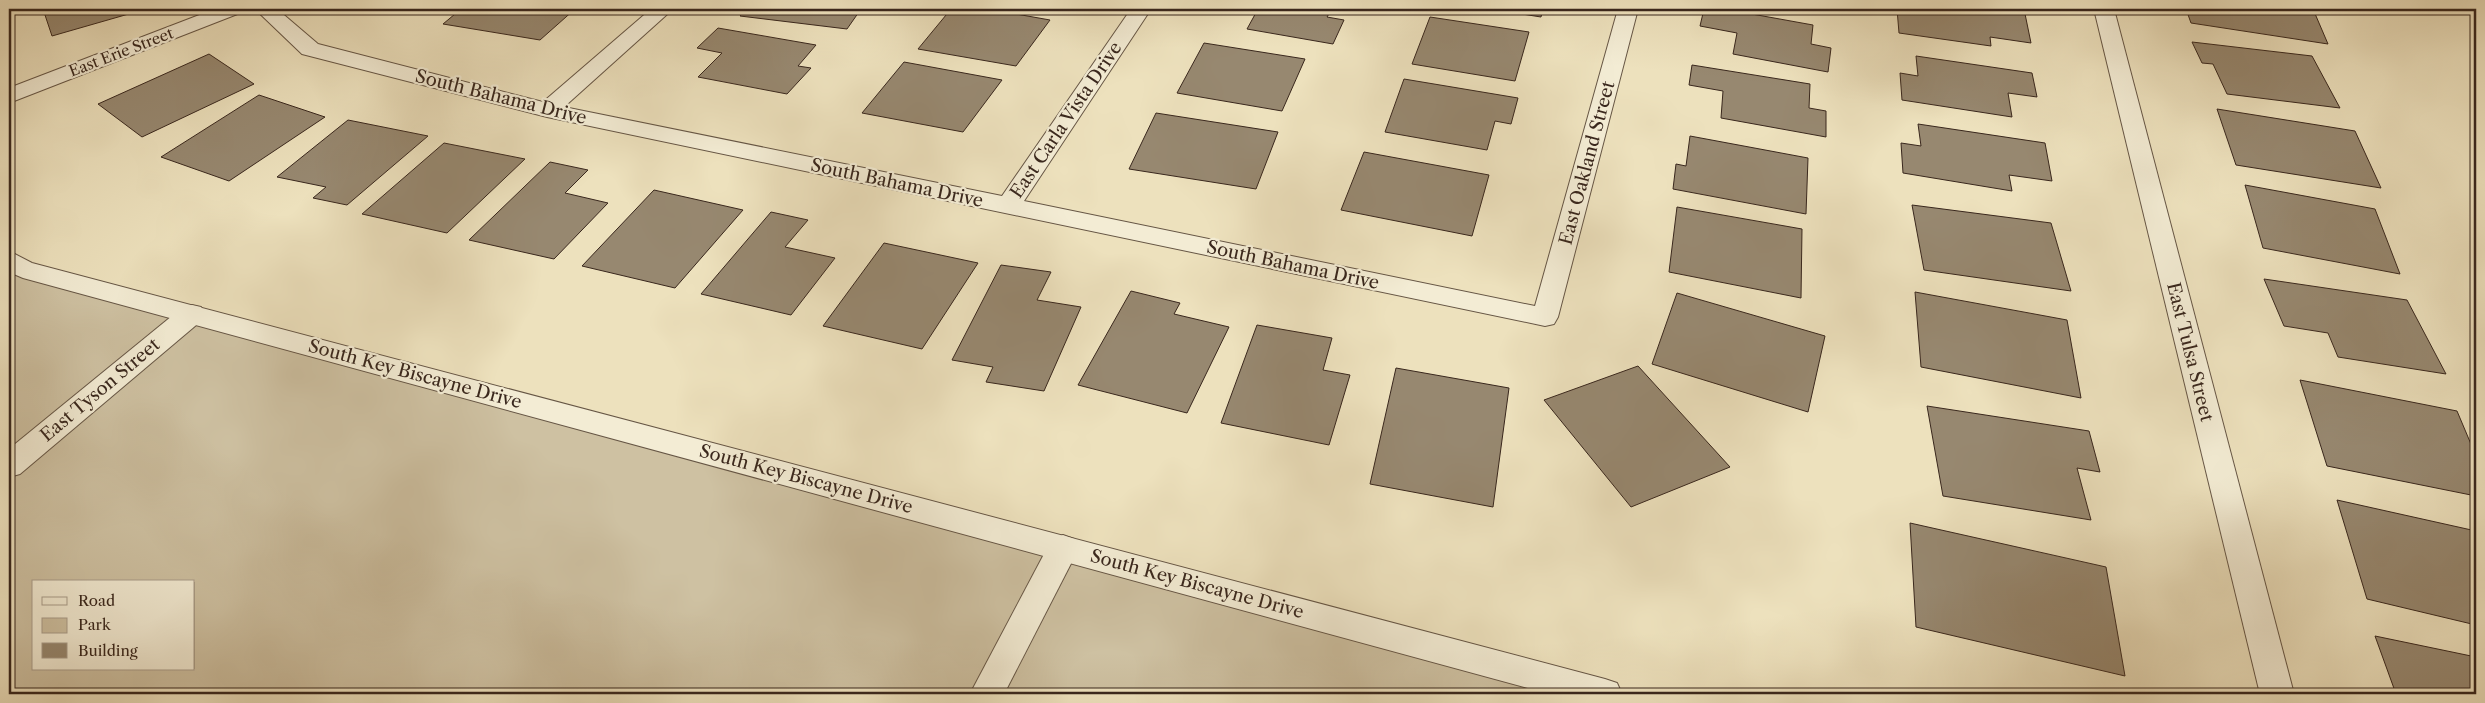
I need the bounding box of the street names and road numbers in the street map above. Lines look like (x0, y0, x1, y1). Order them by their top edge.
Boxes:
street label: East Erie Street (66, 23, 176, 81)
street label: East Carla Vista Drive (1005, 38, 1127, 202)
street label: South Bahama Drive (413, 65, 589, 129)
street label: East Oakland Street (1555, 78, 1620, 247)
street label: South Bahama Drive (809, 154, 985, 212)
street label: South Bahama Drive (1205, 236, 1381, 294)
street label: East Tulsa Street (2162, 280, 2218, 424)
street label: East Tyson Street (36, 333, 165, 446)
street label: South Key Biscayne Drive (306, 335, 524, 413)
street label: South Key Biscayne Drive (697, 440, 915, 518)
street label: South Key Biscayne Drive (1088, 545, 1306, 623)

